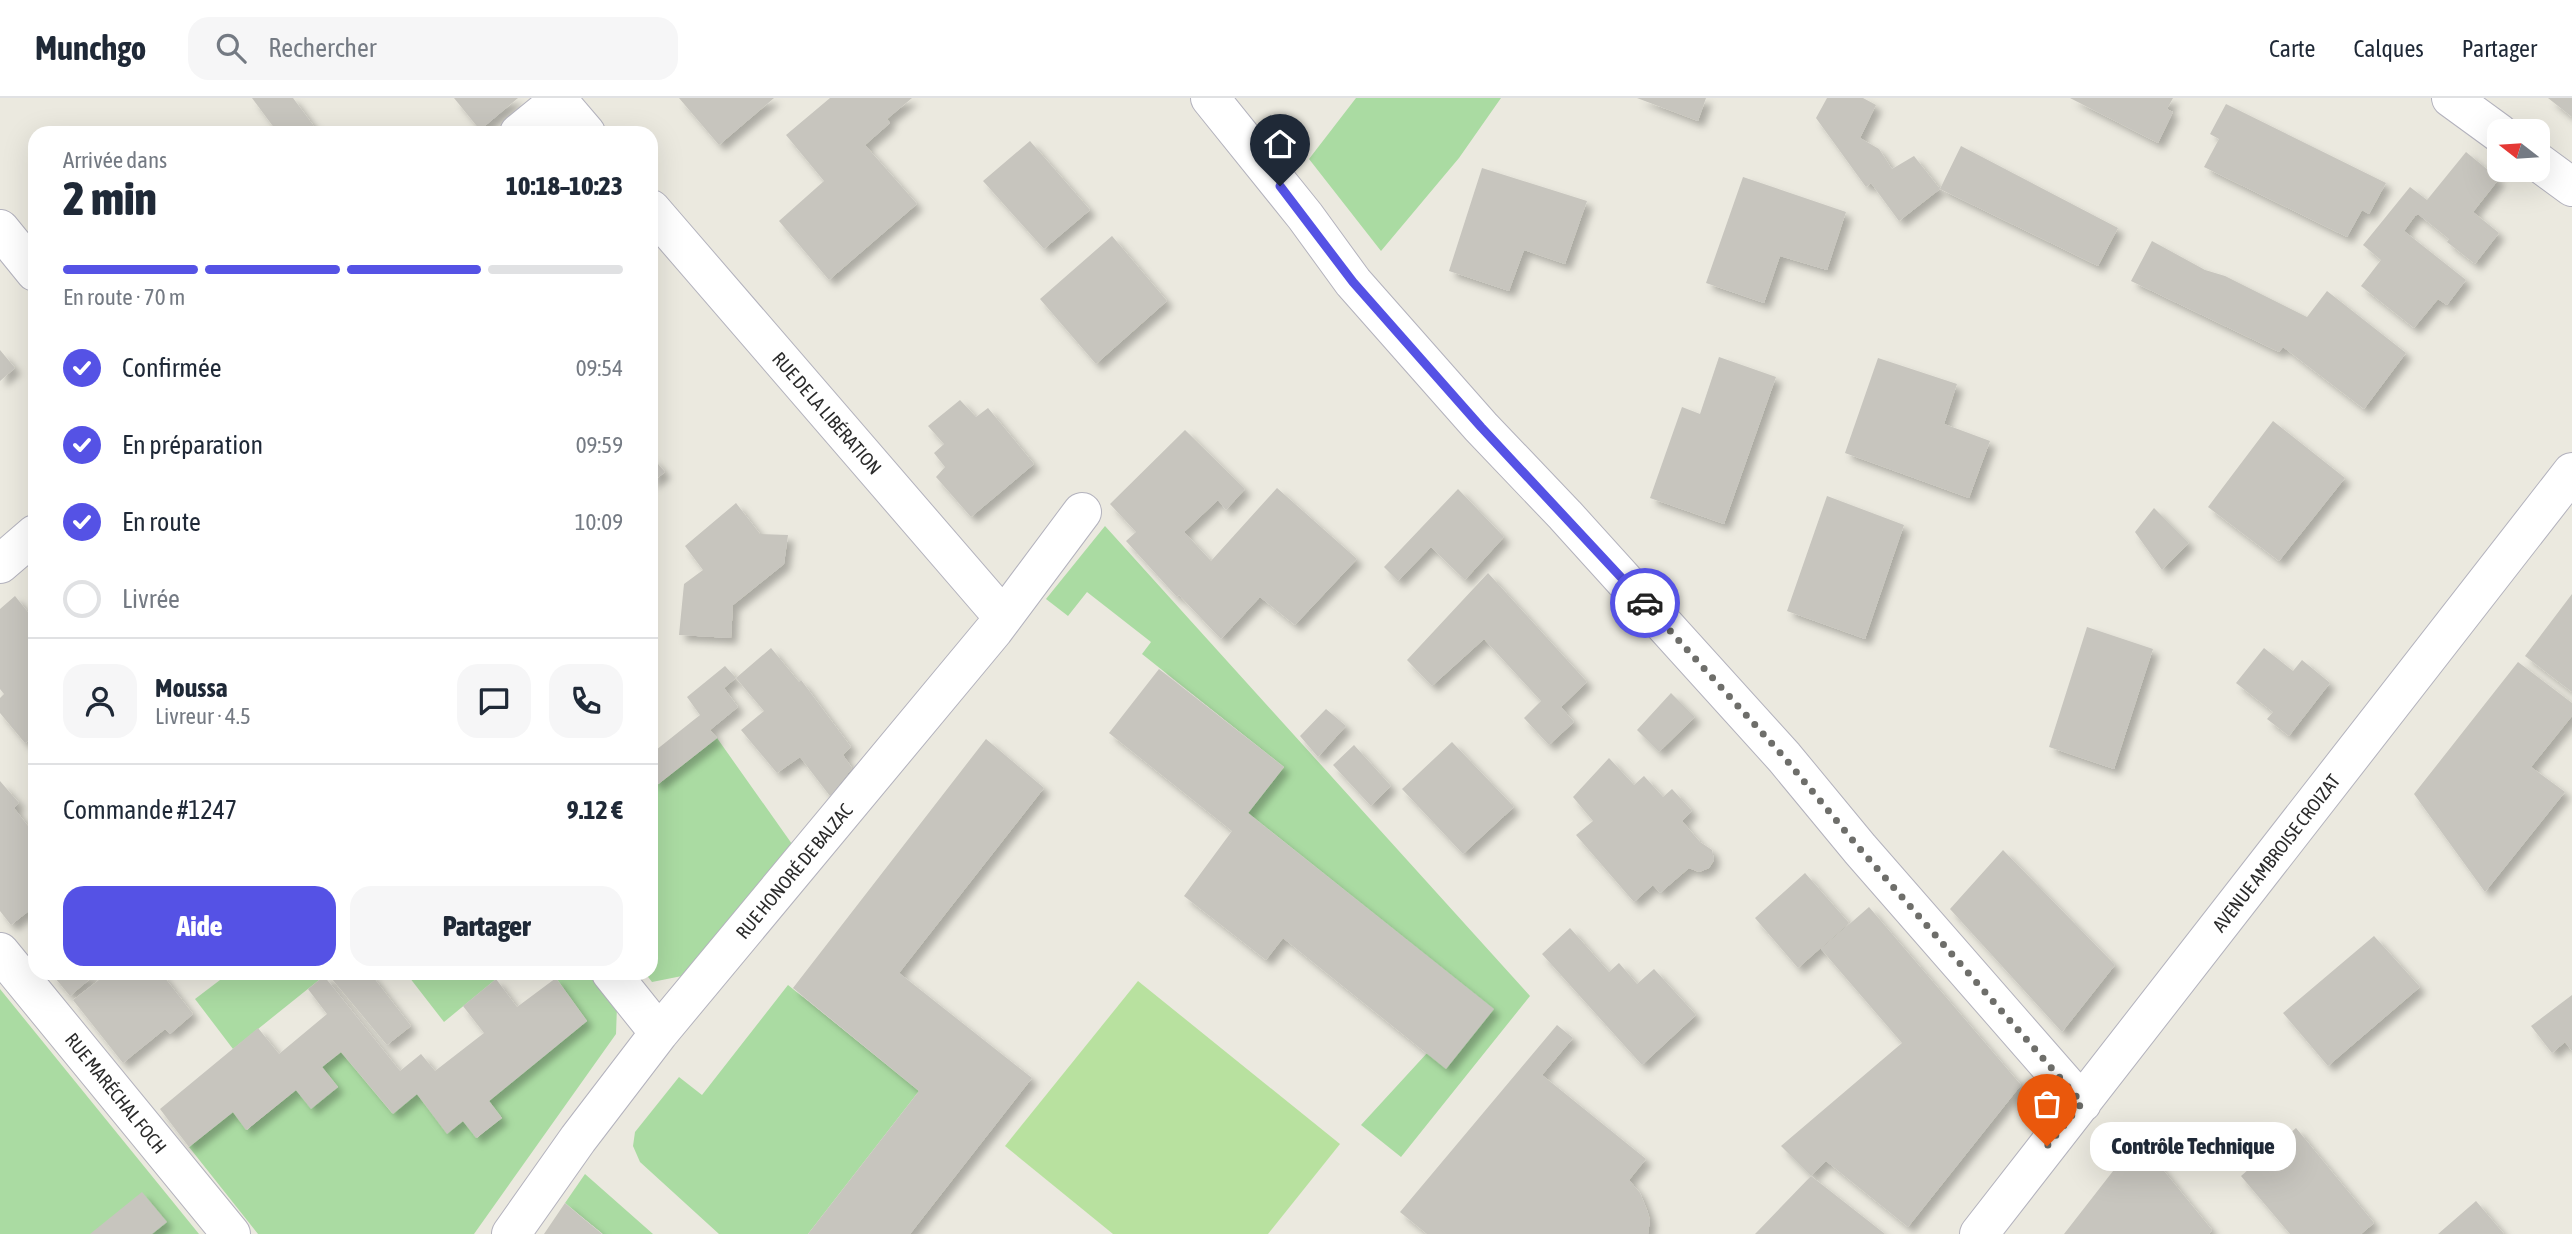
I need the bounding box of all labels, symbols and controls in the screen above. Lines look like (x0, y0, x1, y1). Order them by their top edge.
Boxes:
search box (188, 17, 678, 80)
text: Munchgo (35, 29, 146, 67)
icon: search (212, 29, 250, 67)
text: Rechercher (268, 33, 376, 63)
text: Carte (2269, 35, 2315, 62)
text: Calques (2353, 35, 2424, 62)
text: Partager (2462, 35, 2537, 62)
pin (1250, 114, 1310, 186)
north arrow (2487, 119, 2550, 182)
map controls (2487, 119, 2550, 182)
icon: home (1261, 125, 1299, 163)
text: Arrivée dans (63, 147, 167, 173)
text: 10:18–10:23 (506, 171, 623, 201)
text: 2 min (63, 172, 157, 225)
text: En route · 70 m (63, 284, 185, 310)
street label: RUE DE LA LIBÉRATION (768, 347, 886, 479)
icon: check (63, 349, 101, 387)
text: Confirmée (122, 353, 222, 383)
text: 09:54 (576, 355, 623, 381)
icon: check (63, 426, 101, 464)
text: En préparation (122, 430, 263, 460)
text: 09:59 (576, 432, 623, 458)
icon: check (63, 503, 101, 541)
text: En route (122, 507, 201, 537)
text: 10:09 (575, 509, 623, 535)
courier (1610, 568, 1680, 638)
text: Livrée (122, 584, 180, 614)
icon: car (1626, 584, 1664, 622)
button: person (63, 664, 137, 738)
button: chat (457, 664, 531, 738)
button: phone (549, 664, 623, 738)
text: Moussa (155, 673, 228, 703)
text: Livreur · 4.5 (155, 703, 251, 729)
street label: AVENUE AMBROISE CROIZAT (2208, 769, 2345, 936)
text: Commande #1247 (63, 795, 237, 825)
text: 9.12 € (566, 795, 623, 825)
street label: RUE HONORÉ DE BALZAC (731, 799, 857, 943)
button: Aide (63, 886, 336, 966)
button: Partager (350, 886, 623, 966)
street label: RUE MARÉCHAL FOCH (61, 1028, 171, 1158)
pin (2017, 1074, 2077, 1146)
icon: bag (2028, 1085, 2066, 1123)
callout: Contrôle Technique (2089, 1122, 2296, 1170)
text: Contrôle Technique (2111, 1133, 2275, 1159)

